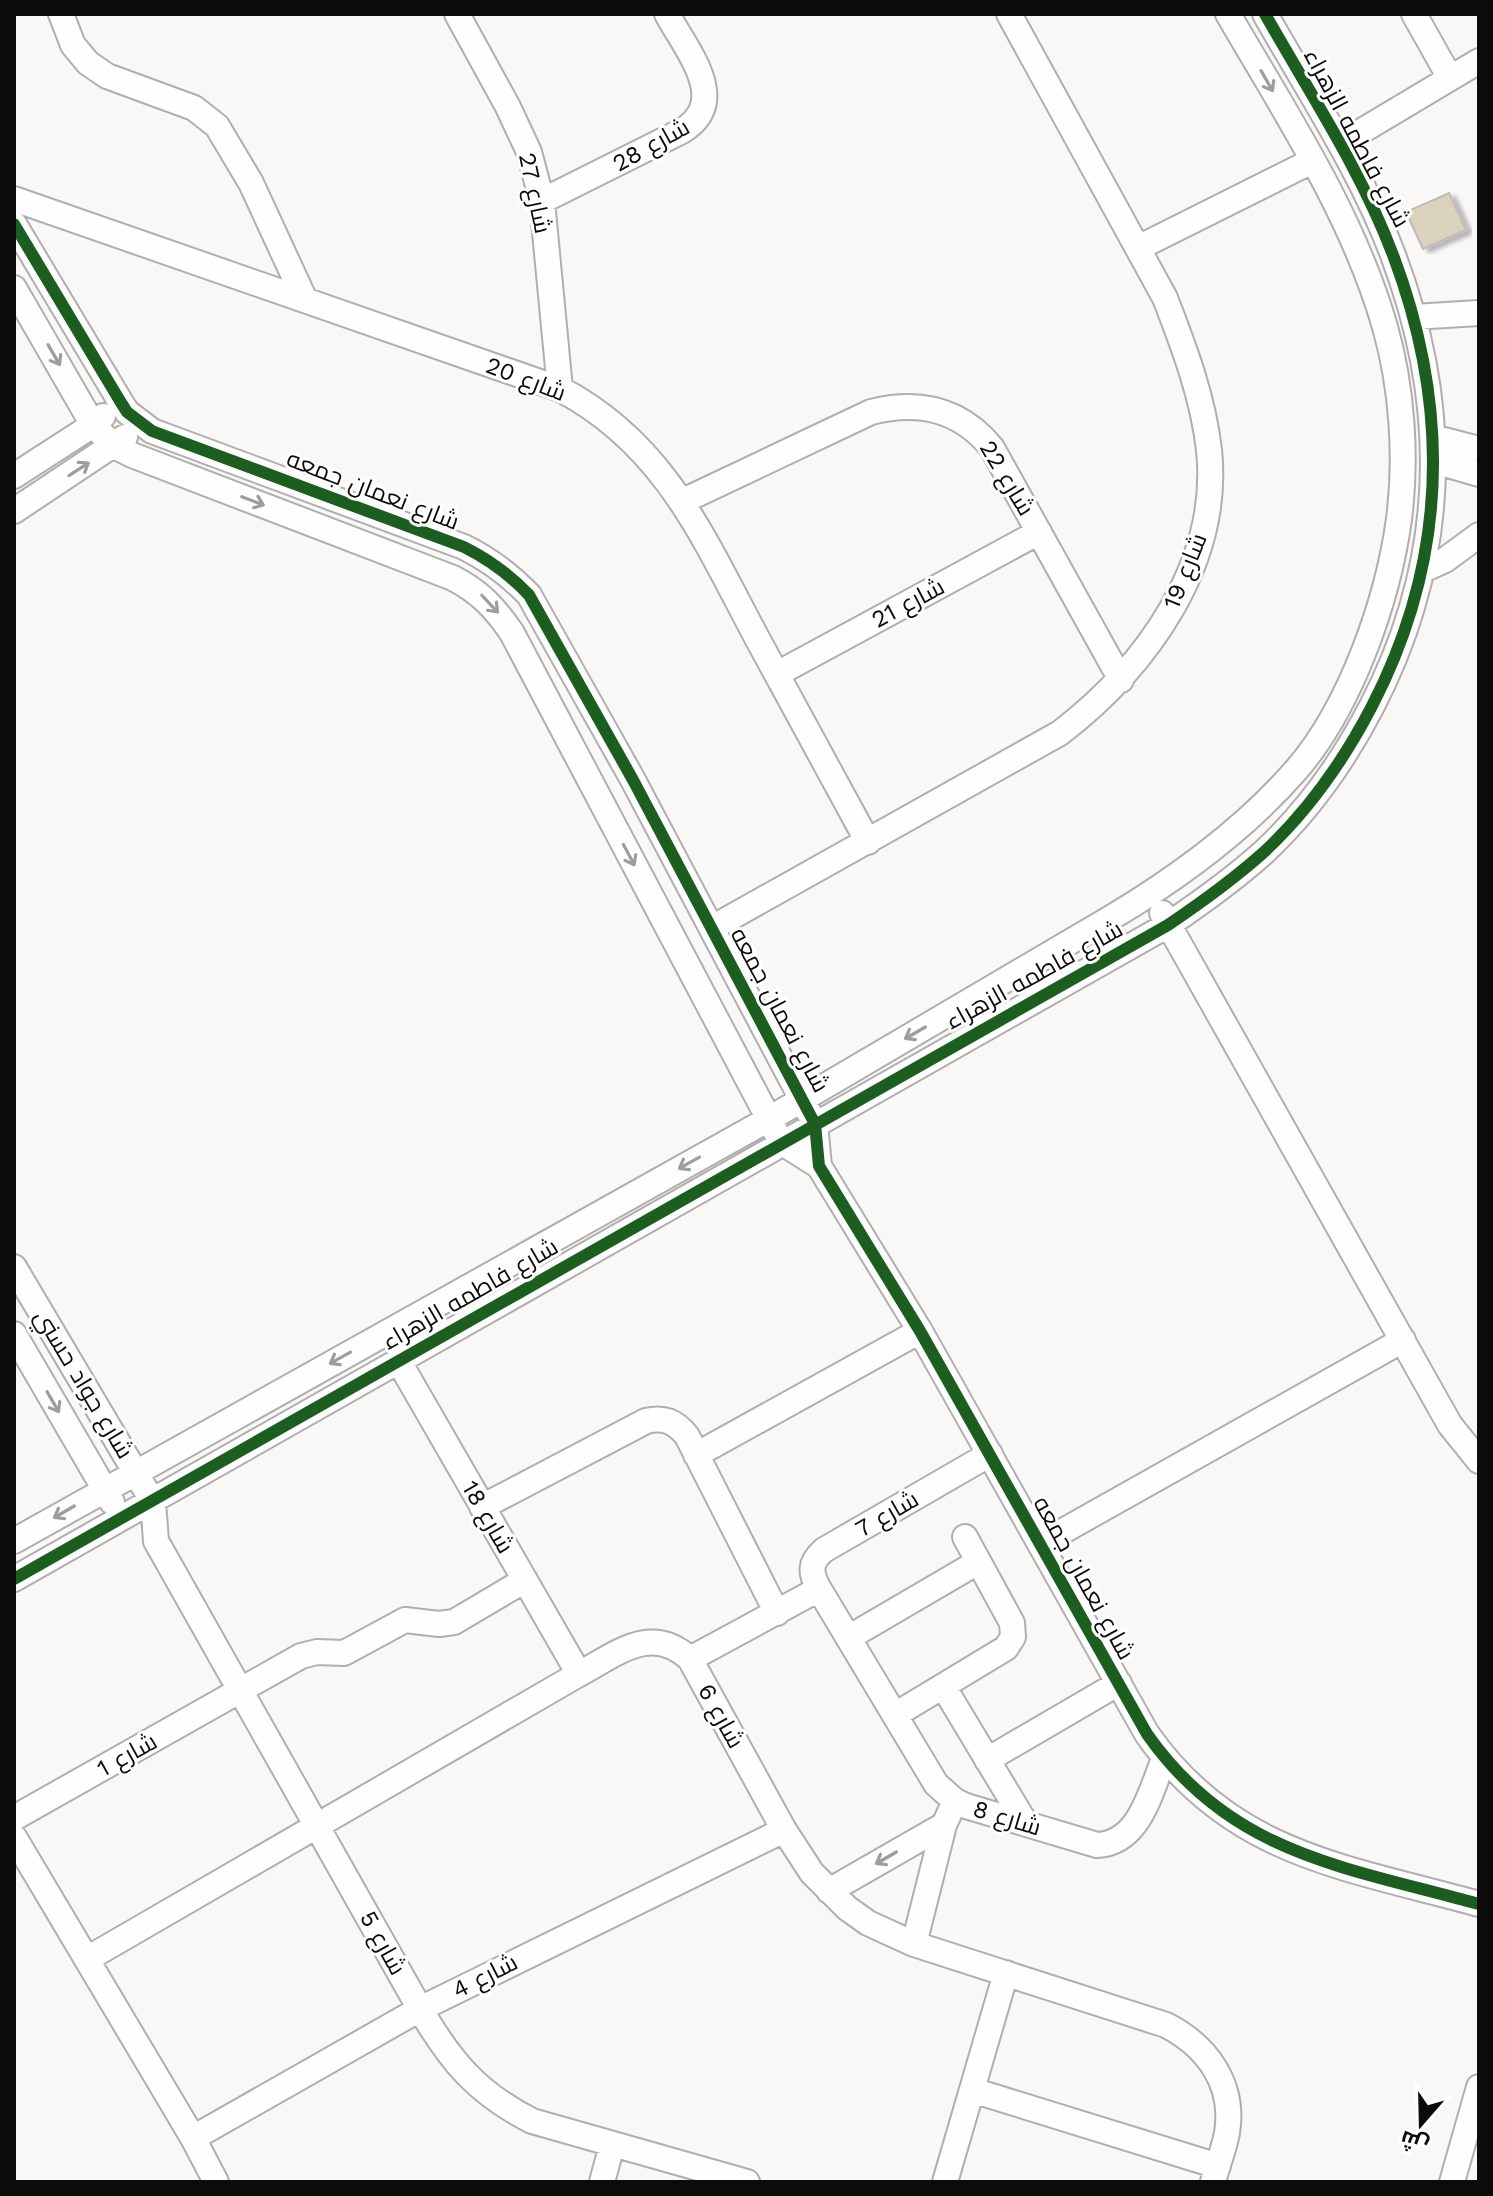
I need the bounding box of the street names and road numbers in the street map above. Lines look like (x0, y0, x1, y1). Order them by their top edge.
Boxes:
street label: شارع فاطمه الزهراء (1296, 44, 1416, 233)
street label: شارع 28 (608, 113, 695, 179)
street label: شارع 27 (511, 150, 557, 236)
street label: شارع 20 (481, 351, 570, 409)
street label: شارع 22 (972, 435, 1040, 522)
street label: شارع نعمان جمعه (282, 444, 463, 538)
street label: شارع 19 (1157, 529, 1215, 614)
street label: شارع 21 (867, 572, 950, 635)
street label: شارع فاطمه الزهراء (940, 915, 1129, 1037)
street label: شارع نعمان جمعه (723, 923, 835, 1098)
street label: شارع فاطمه الزهراء (377, 1232, 564, 1357)
street label: شارع جواد حسني (24, 1304, 139, 1466)
street label: شارع 18 (454, 1476, 520, 1559)
street label: شارع 7 (850, 1485, 925, 1545)
street label: شارع نعمان جمعه (1026, 1491, 1140, 1666)
street label: شارع 6 (690, 1679, 750, 1754)
street label: شارع 1 (92, 1727, 163, 1785)
street label: شارع 8 (969, 1794, 1044, 1843)
street label: شارع 5 (352, 1906, 412, 1981)
street label: شارع 4 (448, 1948, 523, 2006)

